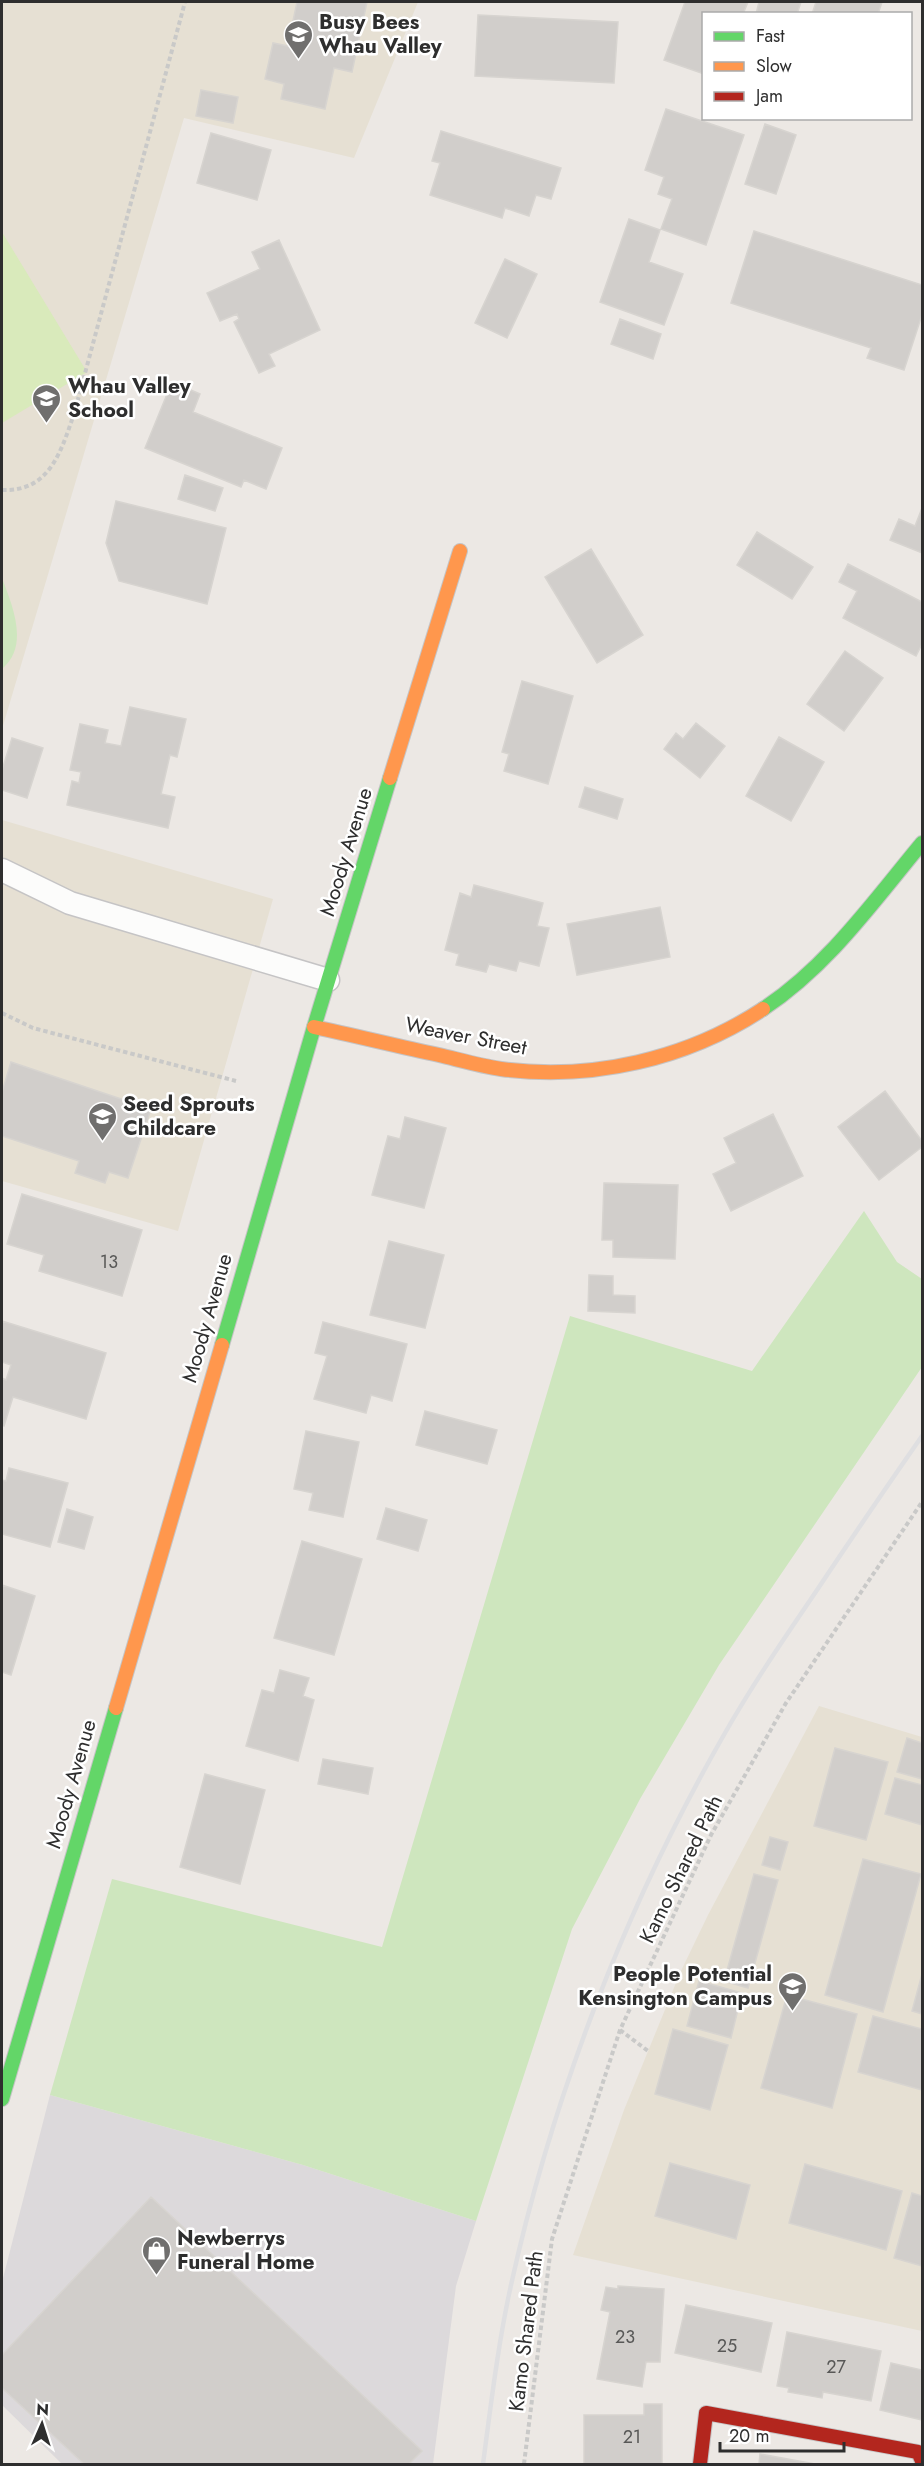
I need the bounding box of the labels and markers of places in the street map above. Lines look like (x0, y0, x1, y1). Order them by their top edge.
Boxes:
place label: Busy Bees Whau Valley (319, 7, 443, 61)
school or university icon: Busy Bees Whau Valley (282, 18, 314, 60)
place label: Whau Valley School (68, 371, 192, 425)
school or university icon: Whau Valley School (31, 382, 63, 424)
place label: Seed Sprouts Childcare (123, 1089, 255, 1143)
school or university icon: Seed Sprouts Childcare (86, 1100, 118, 1142)
place label: People Potential Kensington Campus (578, 1959, 772, 2013)
school or university icon: People Potential Kensington Campus (777, 1970, 809, 2012)
place label: Newberrys Funeral Home (177, 2223, 314, 2277)
shop icon: Newberrys Funeral Home (140, 2234, 172, 2276)

